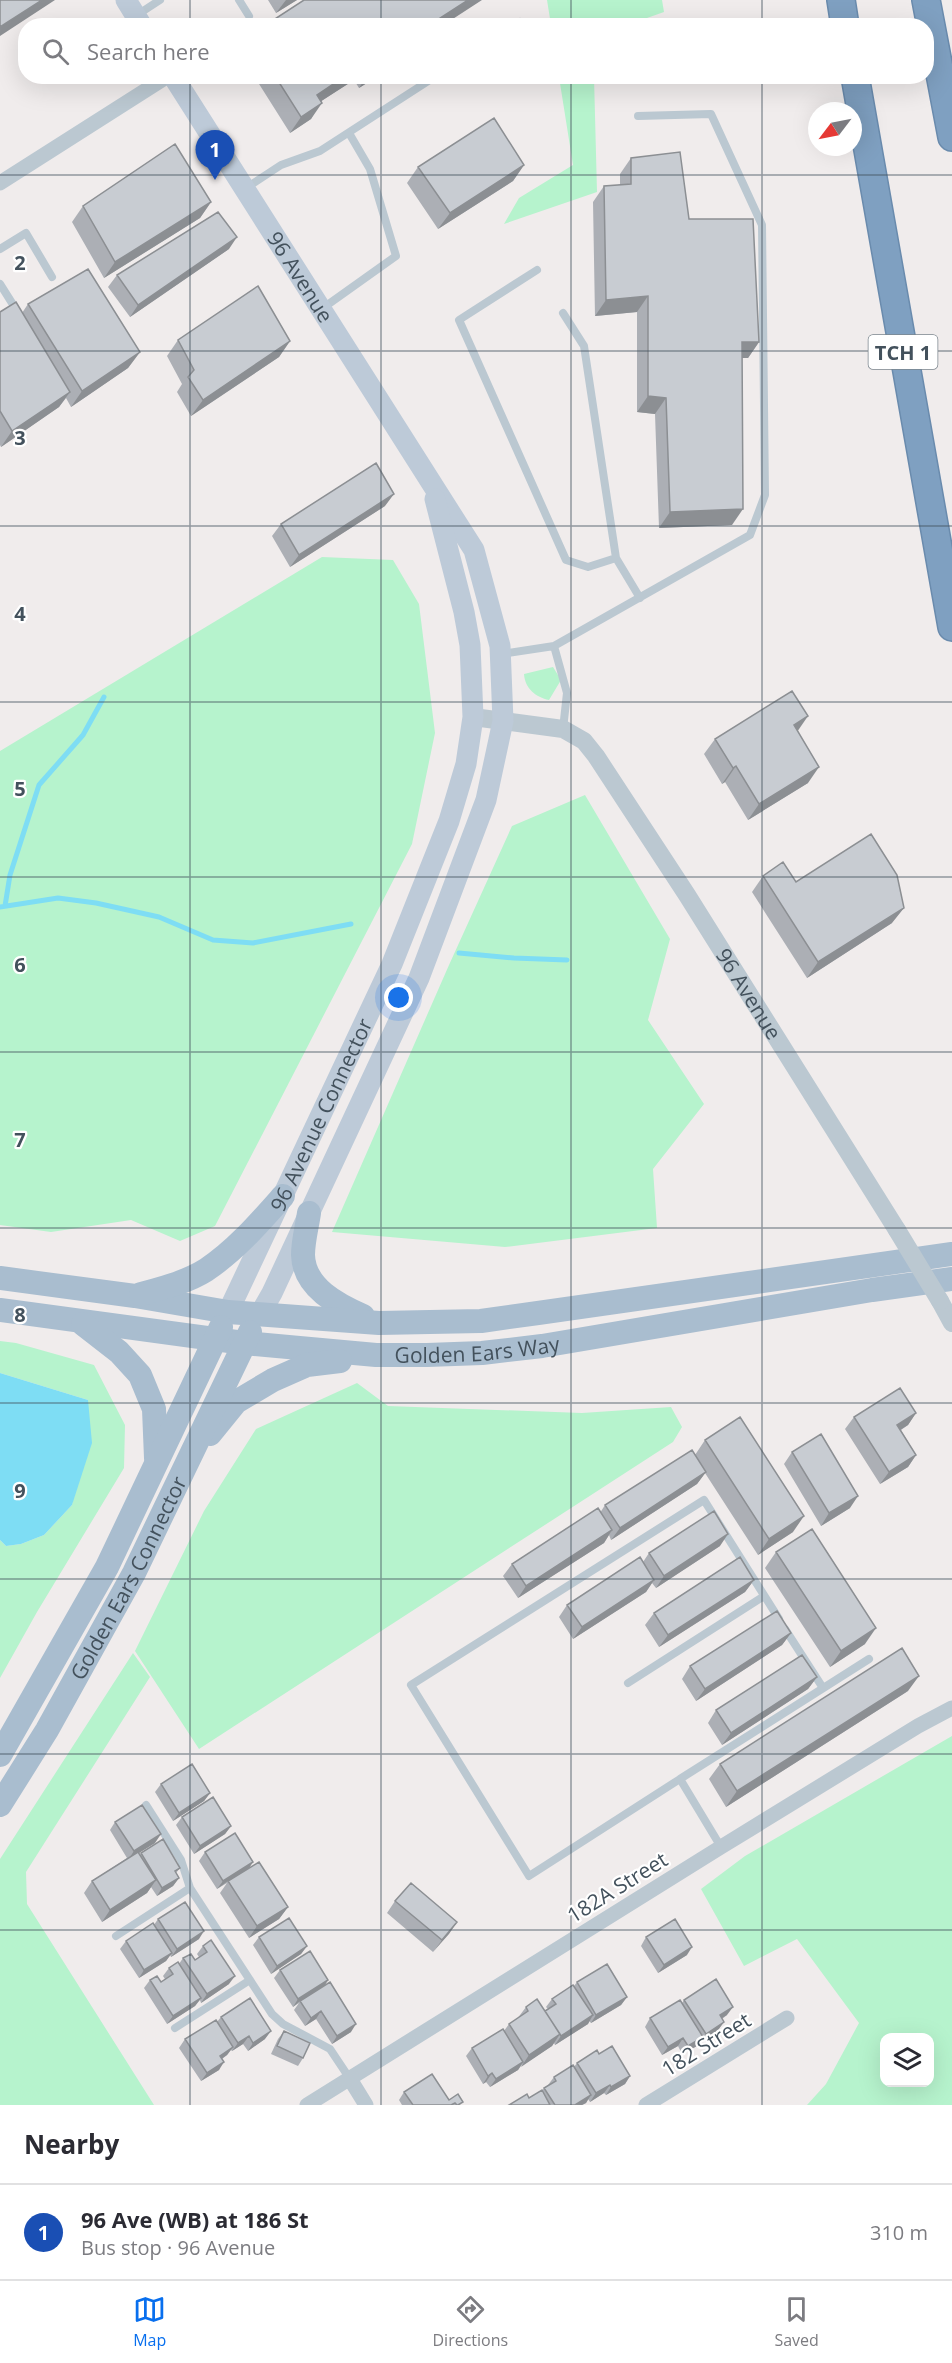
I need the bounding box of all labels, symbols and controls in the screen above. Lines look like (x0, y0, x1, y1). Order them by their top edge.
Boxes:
search box (18, 18, 934, 84)
icon: search (39, 35, 72, 68)
text: Search here (87, 36, 210, 66)
north arrow (808, 102, 862, 156)
pin: 1 (196, 130, 234, 180)
street label: 96 Avenue (261, 226, 340, 328)
text: 2 (14, 249, 26, 276)
road number: TCH 1 (868, 335, 938, 369)
text: 3 (14, 424, 26, 451)
text: 4 (14, 600, 26, 627)
text: 5 (14, 775, 26, 802)
street label: 96 Avenue (710, 943, 788, 1045)
text: 6 (14, 951, 26, 978)
your location (384, 983, 413, 1012)
street label: 96 Avenue Connector (263, 1013, 379, 1216)
text: 7 (14, 1126, 26, 1153)
text: 8 (14, 1301, 26, 1328)
street label: Golden Ears Way (395, 1329, 562, 1369)
street label: Golden Ears Connector (64, 1471, 193, 1685)
text: 9 (14, 1477, 26, 1504)
street label: 182A Street (561, 1845, 673, 1929)
street label: 182 Street (656, 2006, 756, 2082)
map controls (880, 2033, 934, 2087)
button: layers (880, 2033, 934, 2087)
text: Nearby (24, 2126, 119, 2162)
text: 96 Ave (WB) at 186 St (81, 2204, 309, 2234)
text: 1 (38, 2219, 49, 2246)
text: 310 m (870, 2219, 928, 2246)
text: Bus stop · 96 Avenue (81, 2234, 275, 2261)
tab: Map (133, 2293, 166, 2351)
tab: Directions (433, 2293, 508, 2351)
tab: Saved (774, 2293, 819, 2351)

